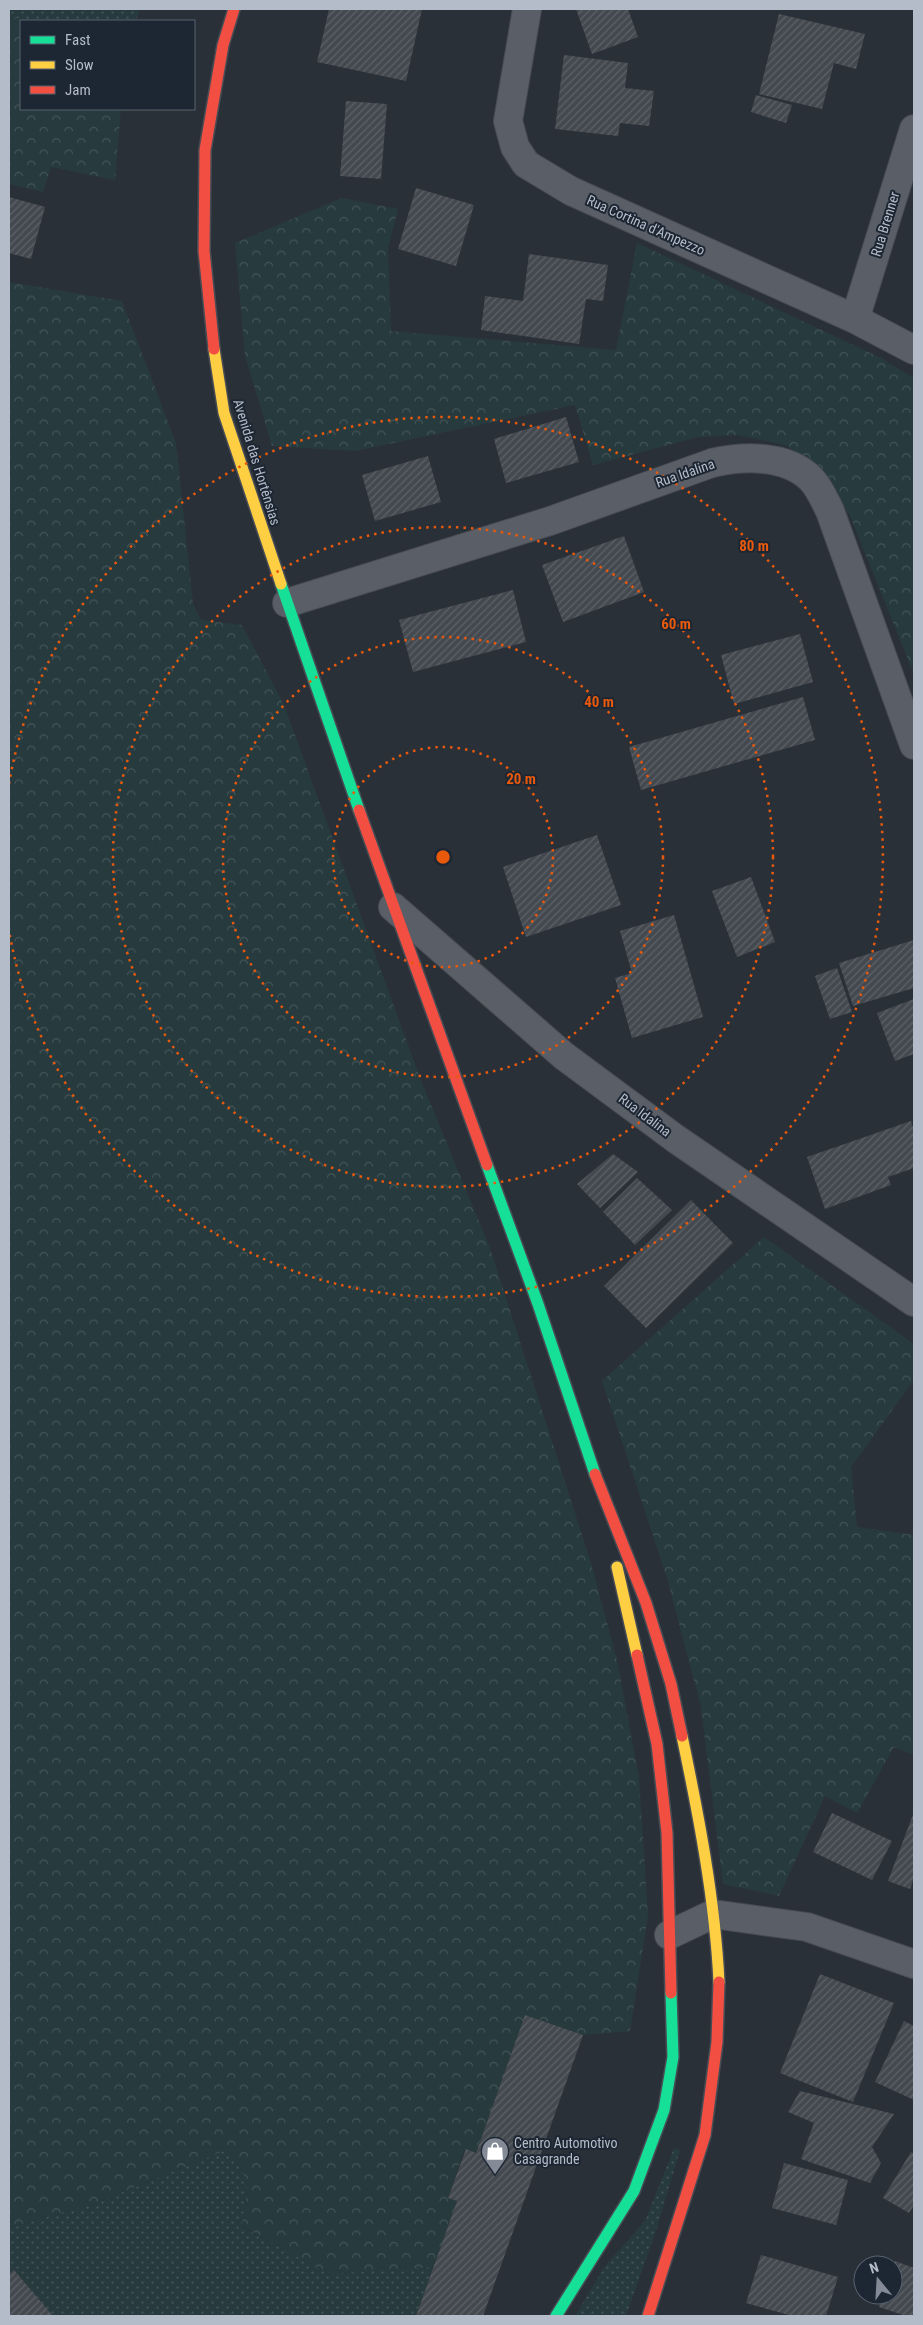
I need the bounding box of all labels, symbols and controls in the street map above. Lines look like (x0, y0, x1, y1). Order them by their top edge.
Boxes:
legend (20, 20, 195, 110)
text: Fast (65, 31, 90, 49)
text: Slow (65, 56, 94, 74)
text: Jam (65, 81, 91, 99)
street label: Rua Brenner (868, 190, 902, 258)
street label: Rua Cortina d'Ampezzo (584, 192, 708, 258)
street label: Avenida das Hortênsias (230, 397, 284, 527)
street label: Rua Idalina (653, 455, 717, 491)
text: 80 m (739, 537, 769, 555)
text: 60 m (661, 615, 691, 633)
text: 40 m (584, 693, 614, 711)
text: 20 m (506, 770, 536, 788)
centre of rings (434, 848, 452, 866)
street label: Rua Idalina (616, 1090, 674, 1140)
place label: Centro Automotivo Casagrande (514, 2135, 617, 2167)
shop icon: Centro Automotivo Casagrande (480, 2136, 510, 2175)
north arrow (853, 2255, 903, 2305)
text: N (867, 2259, 881, 2277)

